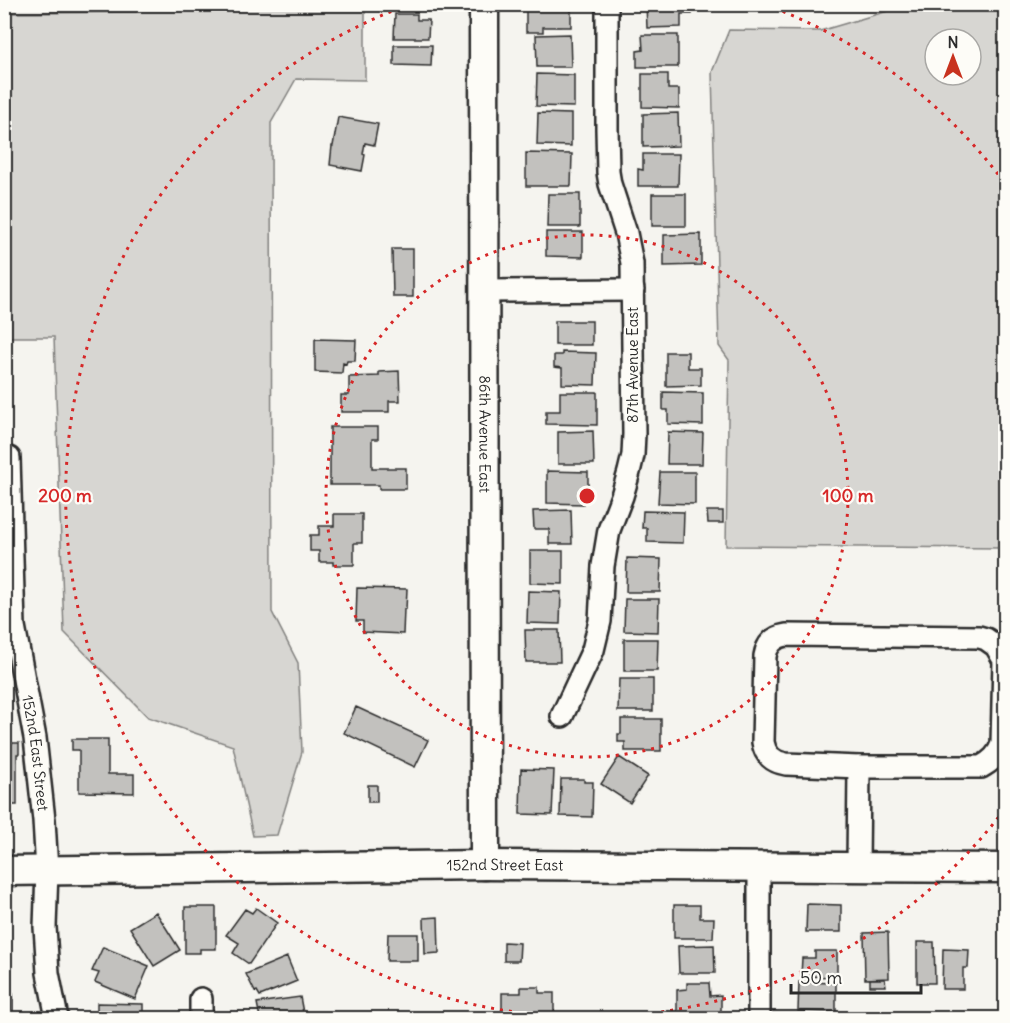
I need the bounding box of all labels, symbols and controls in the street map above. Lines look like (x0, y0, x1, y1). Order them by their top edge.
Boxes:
north arrow (923, 27, 983, 87)
text: N (947, 32, 959, 52)
street label: 87th Avenue East (623, 307, 642, 423)
street label: 86th Avenue East (475, 375, 495, 493)
text: 200 m (38, 484, 92, 507)
text: 100 m (823, 484, 874, 507)
centre of rings (577, 486, 597, 506)
street label: 152nd East Street (18, 694, 53, 812)
street label: 152nd Street East (447, 855, 563, 874)
scale bar (791, 957, 922, 995)
text: 50 m (800, 966, 842, 989)

